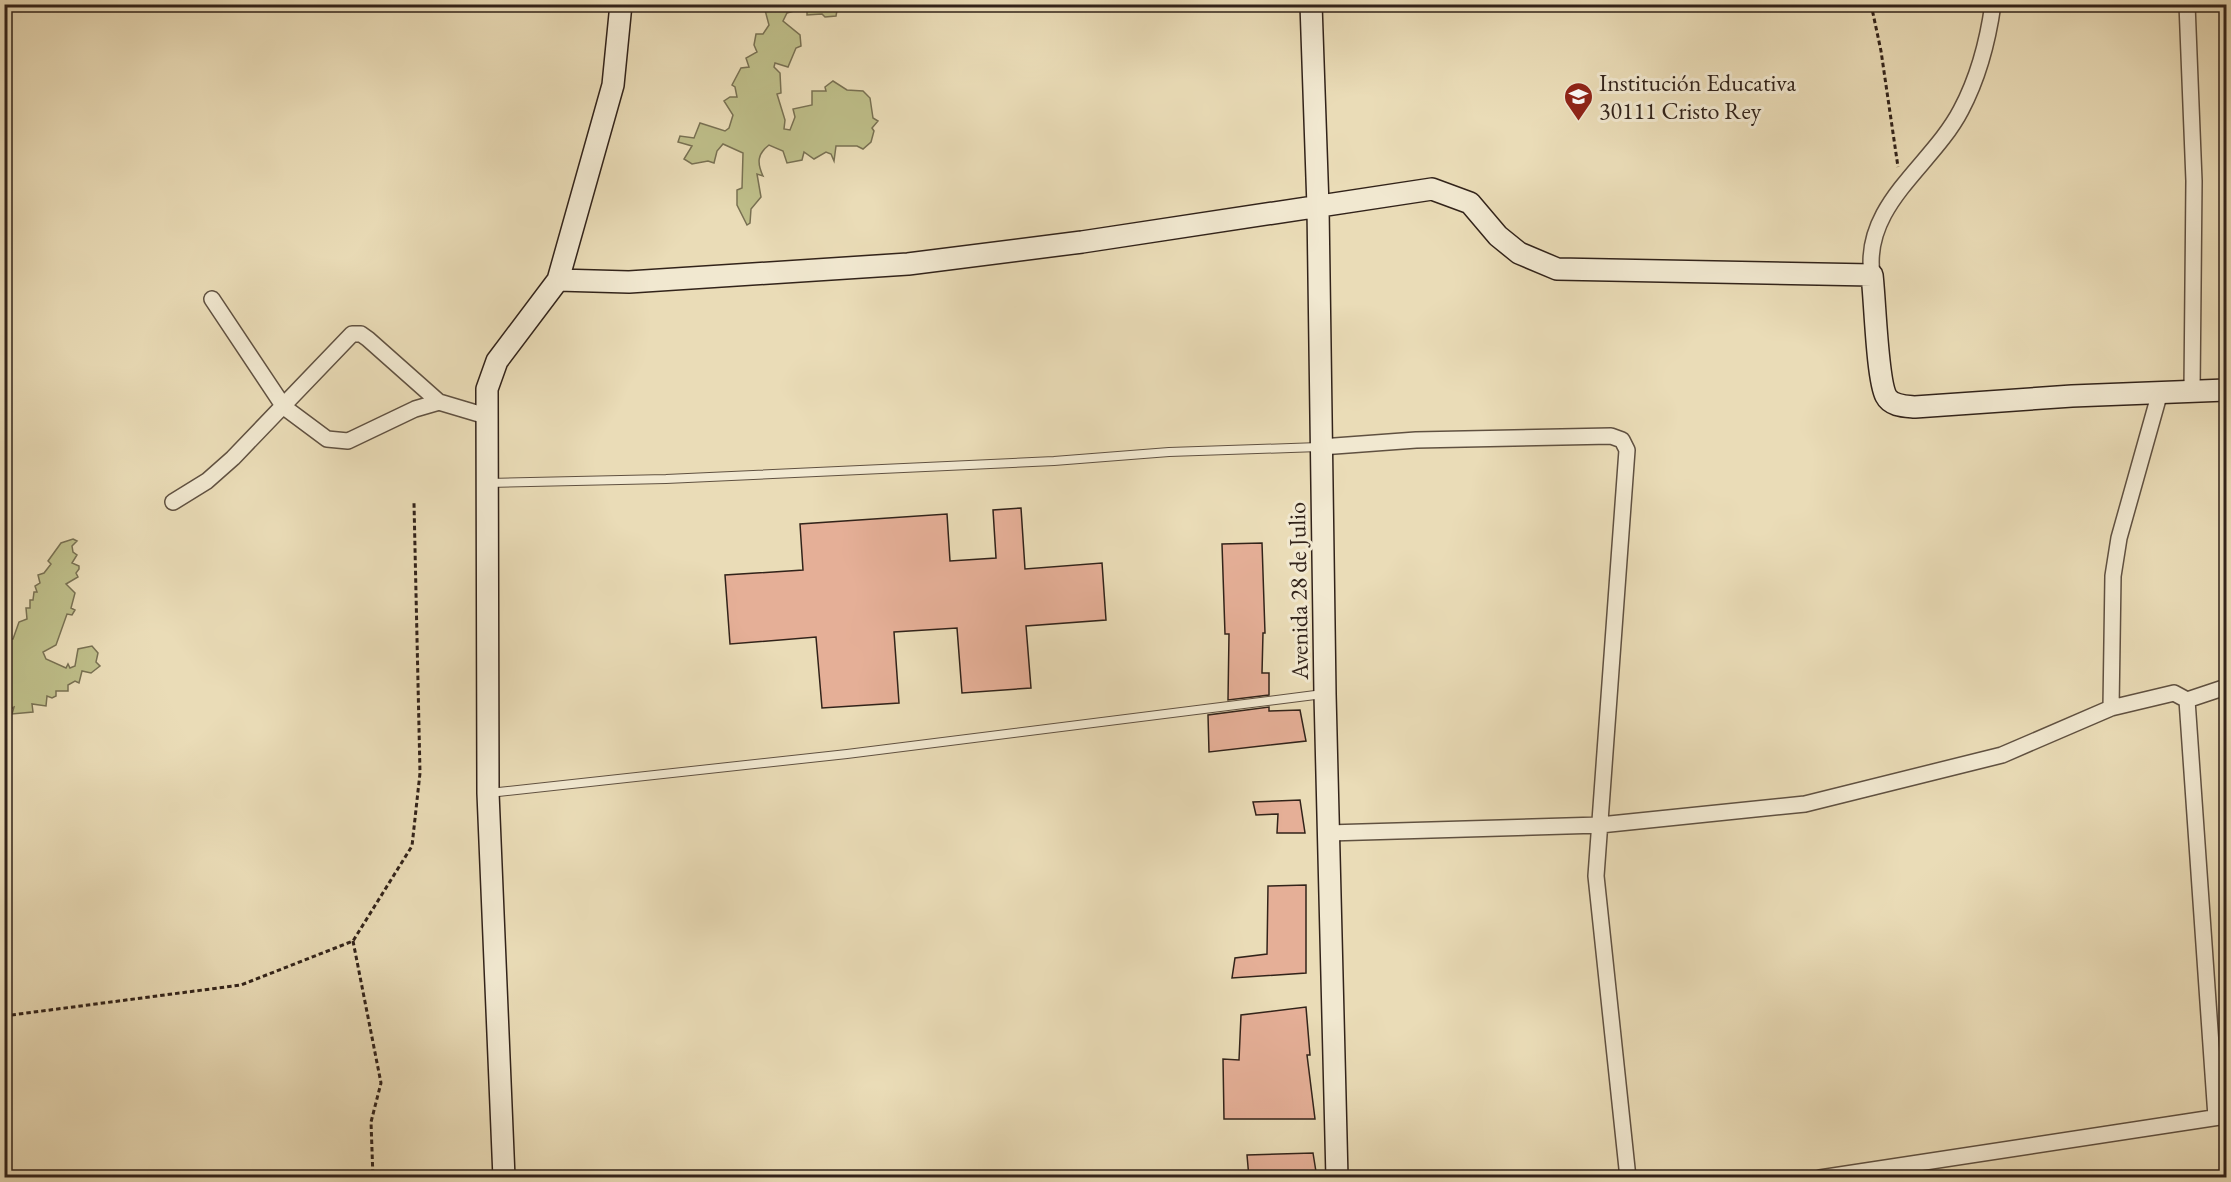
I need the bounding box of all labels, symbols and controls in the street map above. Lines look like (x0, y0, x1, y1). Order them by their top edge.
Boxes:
place label: Institución Educativa 30111 Cristo Rey (1599, 67, 1796, 126)
school or university icon: Institución Educativa 30111 Cristo Rey (1562, 80, 1594, 122)
street label: Avenida 28 de Julio (1281, 502, 1315, 681)

